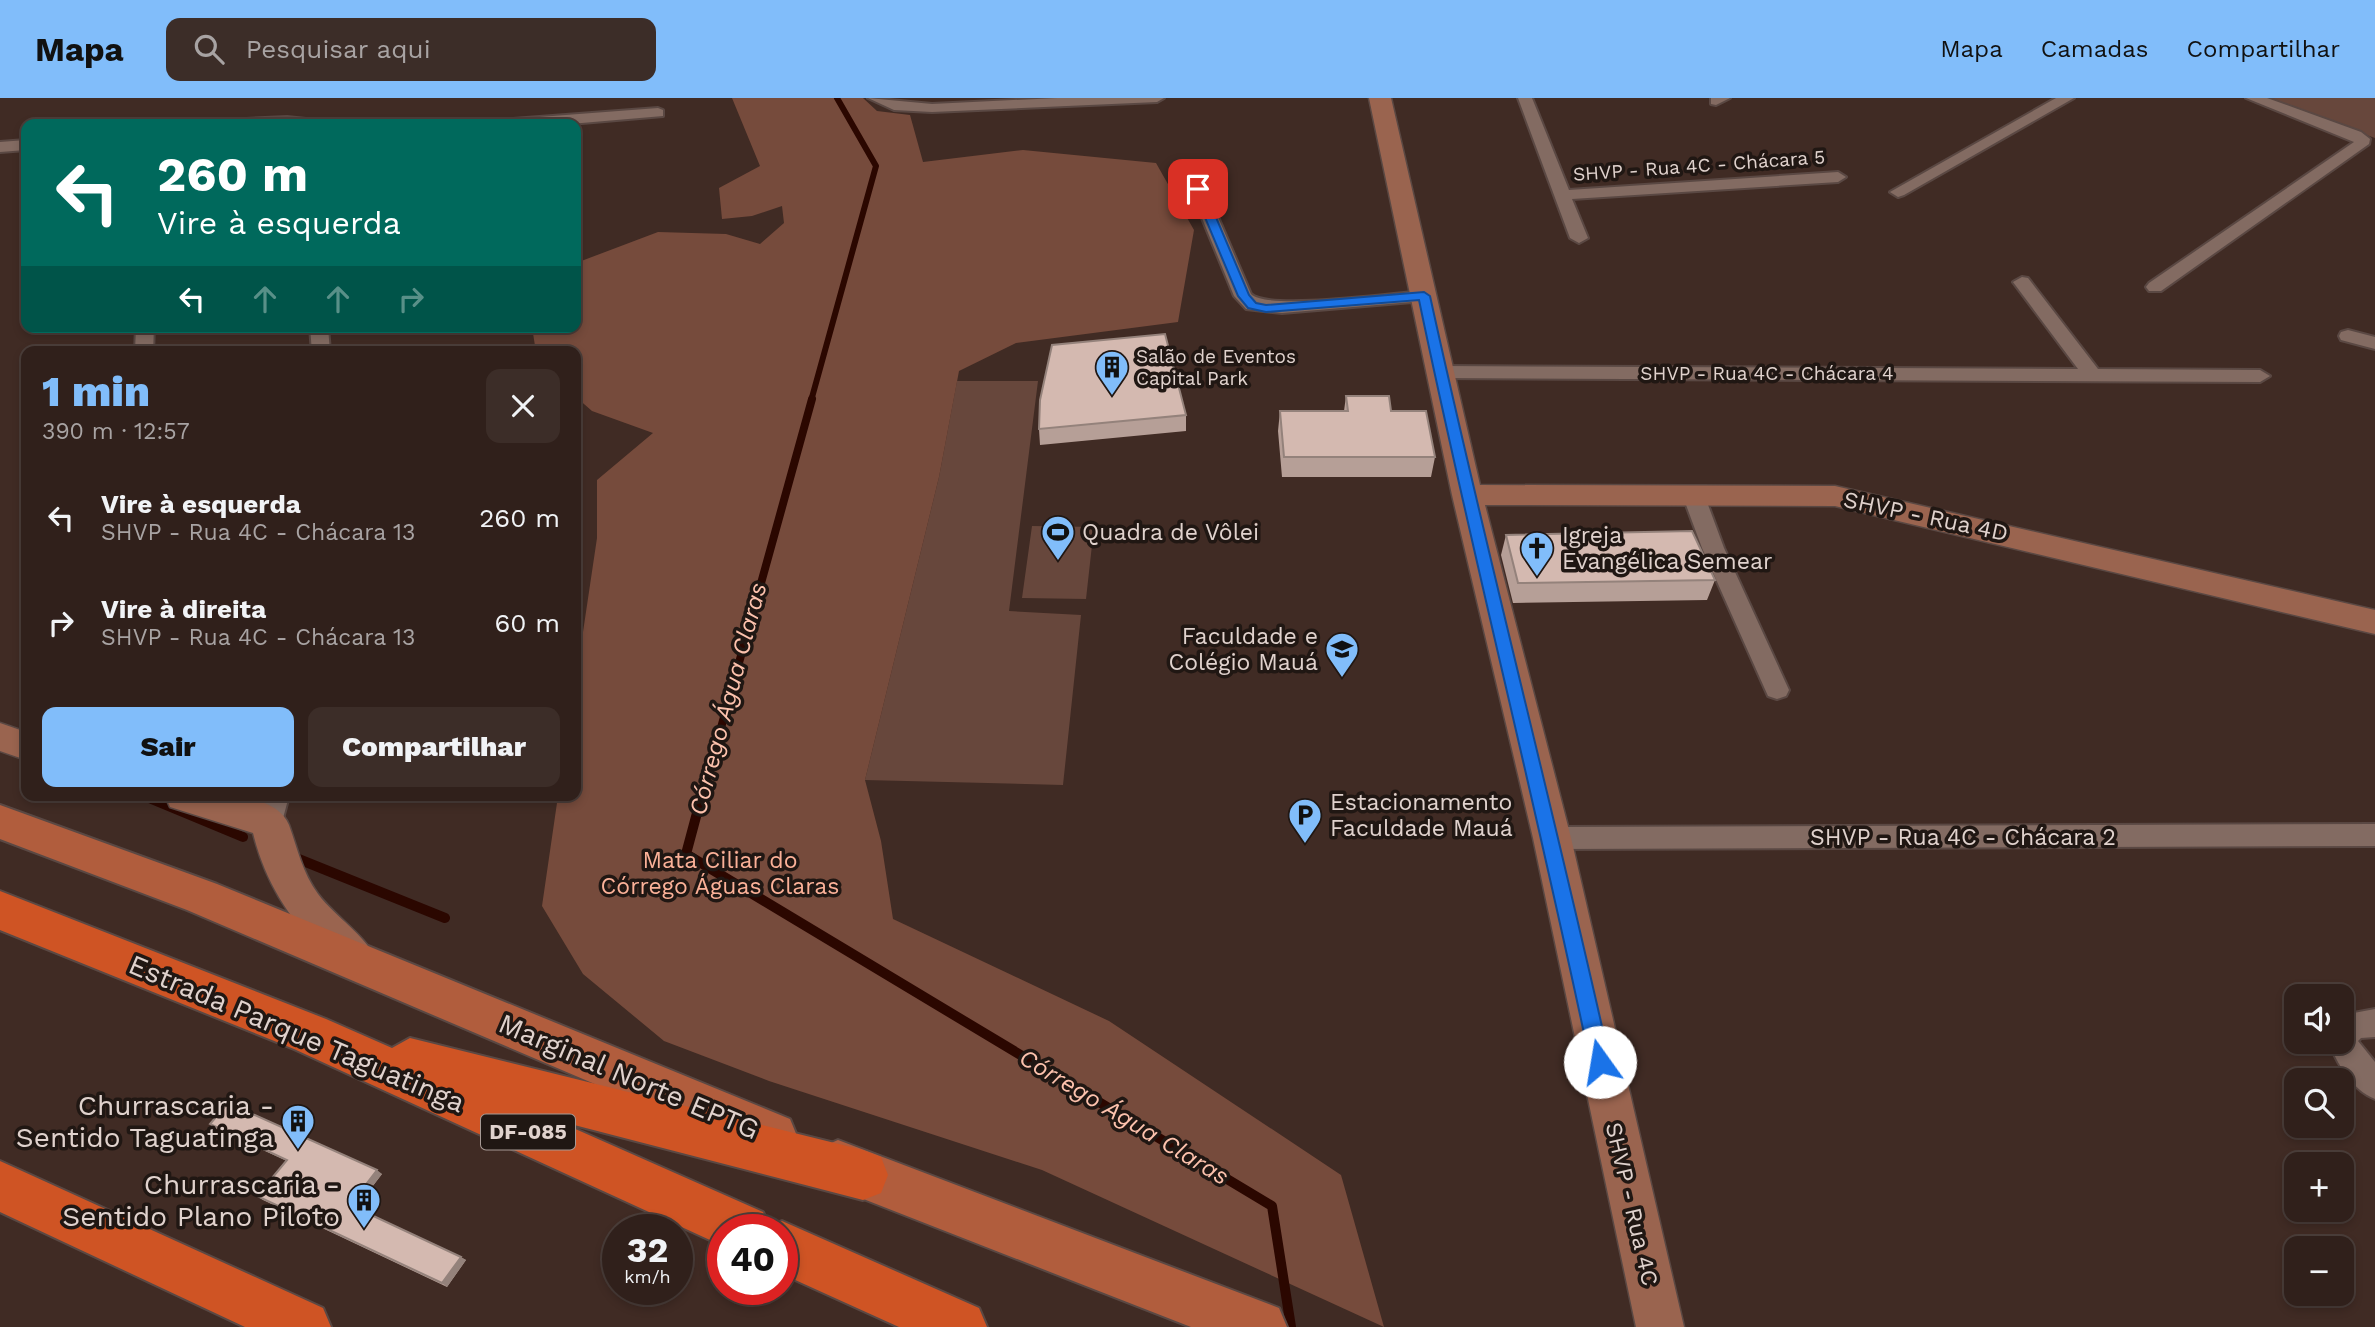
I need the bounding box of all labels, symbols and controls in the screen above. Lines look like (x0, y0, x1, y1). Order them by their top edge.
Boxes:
search box (166, 18, 656, 81)
text: Mapa (35, 30, 124, 69)
icon: search (190, 30, 228, 68)
text: Pesquisar aqui (246, 34, 431, 64)
text: Mapa (1940, 35, 2003, 63)
text: Camadas (2041, 35, 2149, 63)
text: Compartilhar (2187, 35, 2340, 63)
text: 260 m (157, 145, 308, 203)
street label: SHVP - Rua 4C - Chácara 5 (1572, 145, 1826, 186)
icon: left (42, 147, 133, 238)
pin (1168, 159, 1228, 219)
icon: arrive (1179, 170, 1217, 208)
text: Vire à esquerda (157, 204, 401, 242)
icon: left (173, 280, 211, 318)
icon: ahead (246, 280, 284, 318)
icon: ahead (319, 280, 357, 318)
icon: right (392, 280, 430, 318)
place label: Salão de Eventos Capital Park (1136, 345, 1296, 390)
building icon: Salão de Eventos Capital Park (1093, 348, 1131, 397)
street label: SHVP - Rua 4C - Chácara 4 (1640, 362, 1894, 385)
text: 1 min (42, 367, 150, 416)
button: close (486, 369, 560, 443)
text: 390 m · 12:57 (42, 418, 190, 445)
street label: SHVP - Rua 4D (1841, 486, 2011, 547)
text: Vire à esquerda (101, 489, 301, 519)
icon: left (42, 499, 80, 537)
text: 260 m (479, 503, 560, 533)
sports icon: Quadra de Vôlei (1039, 513, 1077, 562)
text: SHVP - Rua 4C - Chácara 13 (101, 519, 416, 546)
place label: Quadra de Vôlei (1082, 519, 1259, 546)
place label: Igreja Evangélica Semear (1562, 522, 1772, 575)
church icon: Igreja Evangélica Semear (1518, 529, 1556, 578)
water label: Córrego Água Claras (683, 580, 773, 818)
text: Vire à direita (101, 594, 266, 624)
icon: right (42, 604, 80, 642)
text: 60 m (494, 608, 560, 638)
place label: Faculdade e Colégio Mauá (1168, 623, 1318, 676)
text: SHVP - Rua 4C - Chácara 13 (101, 624, 416, 651)
school or university icon: Faculdade e Colégio Mauá (1323, 630, 1361, 679)
button: Sair (42, 707, 294, 787)
button: Compartilhar (308, 707, 560, 787)
place label: Estacionamento Faculdade Mauá (1330, 789, 1513, 842)
parking icon: Estacionamento Faculdade Mauá (1286, 796, 1324, 845)
street label: SHVP - Rua 4C - Chácara 2 (1810, 824, 2116, 851)
park label: Mata Ciliar do Córrego Águas Claras (601, 847, 839, 900)
street label: Estrada Parque Taguatinga (124, 948, 470, 1119)
map controls (2284, 984, 2354, 1306)
button: sound (2284, 984, 2354, 1054)
street label: Marginal Norte EPTG (494, 1007, 764, 1146)
position arrow (1563, 1025, 1637, 1099)
water label: Córrego Água Claras (1014, 1043, 1234, 1191)
button: search (2284, 1068, 2354, 1138)
place label: Churrascaria - Sentido Taguatinga (16, 1089, 274, 1154)
building icon: Churrascaria - Sentido Taguatinga (279, 1102, 317, 1151)
road number: DF-085 (481, 1114, 575, 1150)
street label: SHVP - Rua 4C (1600, 1120, 1663, 1288)
button: + (2284, 1152, 2354, 1222)
place label: Churrascaria - Sentido Plano Piloto (62, 1168, 340, 1233)
building icon: Churrascaria - Sentido Plano Piloto (345, 1181, 383, 1230)
speed limit sign: 40 (707, 1214, 798, 1305)
text: 32 (627, 1229, 668, 1271)
button: − (2284, 1236, 2354, 1306)
text: km/h (624, 1266, 671, 1287)

